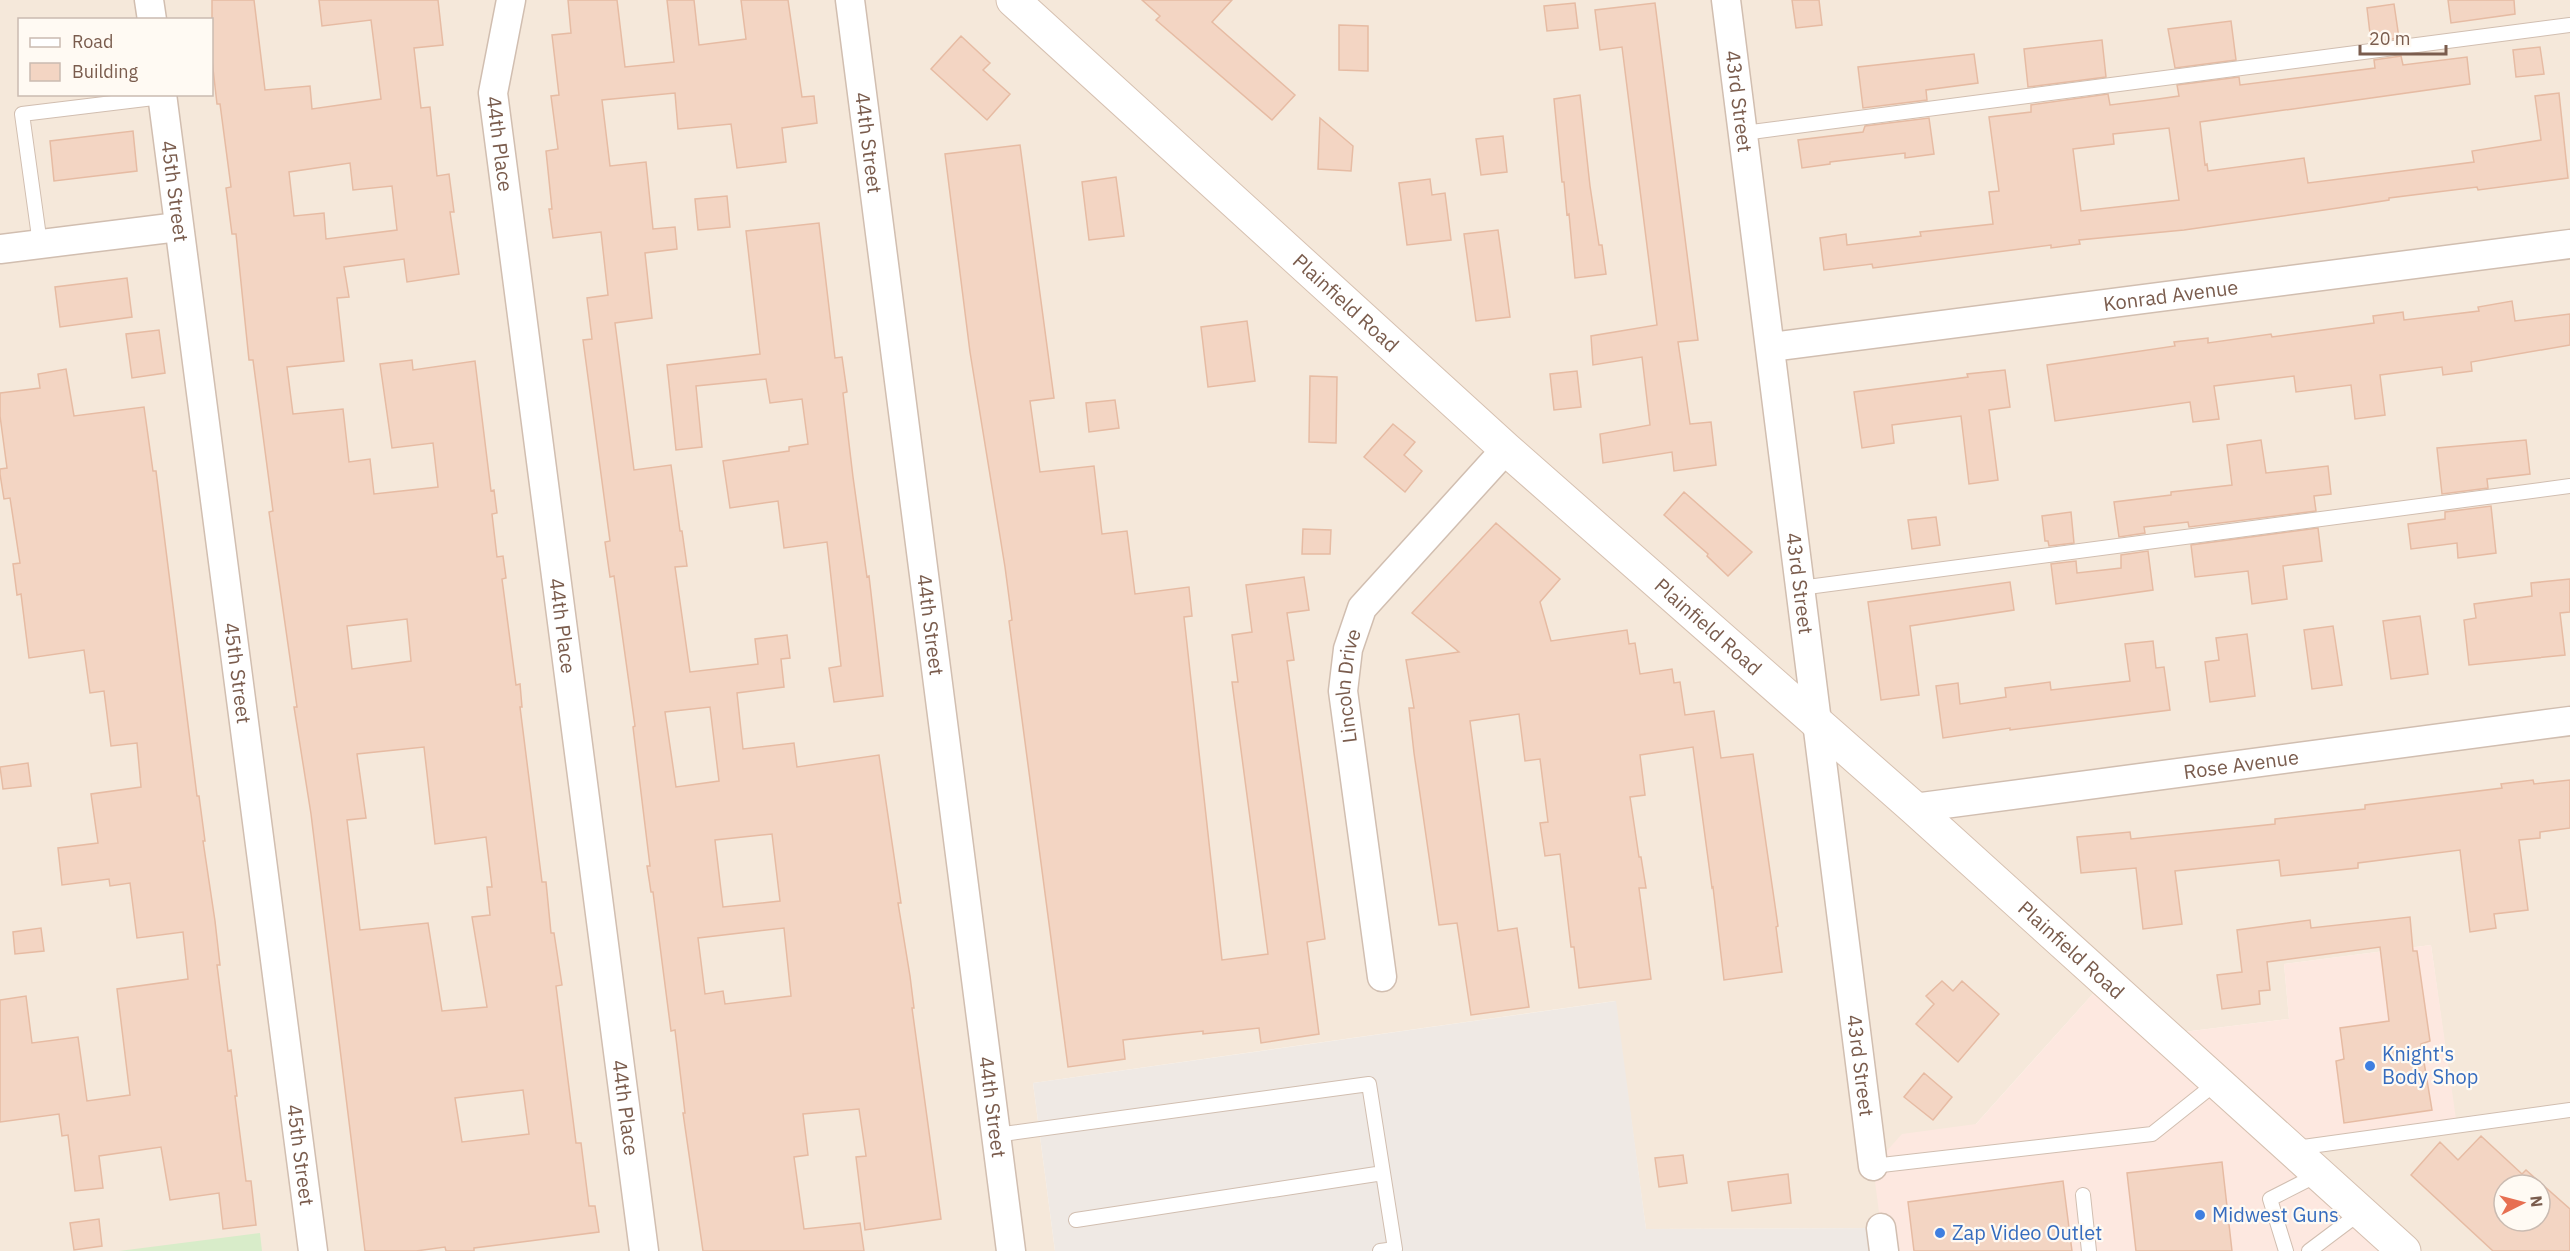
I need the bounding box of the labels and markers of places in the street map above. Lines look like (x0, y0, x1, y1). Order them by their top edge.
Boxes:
place label: Knight's Body Shop (2382, 1040, 2478, 1090)
marker: Knight's Body Shop (2363, 1059, 2377, 1073)
place label: Midwest Guns (2212, 1201, 2339, 1228)
marker: Midwest Guns (2193, 1208, 2207, 1222)
place label: Zap Video Outlet (1952, 1219, 2102, 1246)
marker: Zap Video Outlet (1933, 1226, 1947, 1240)

